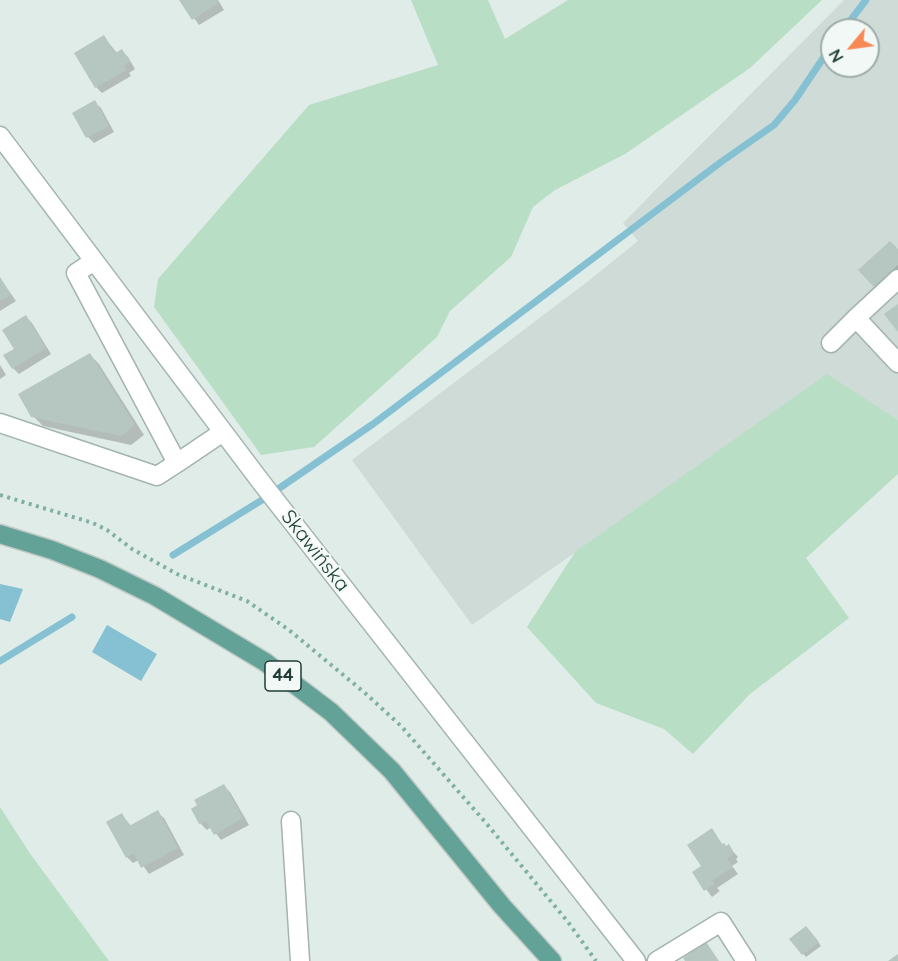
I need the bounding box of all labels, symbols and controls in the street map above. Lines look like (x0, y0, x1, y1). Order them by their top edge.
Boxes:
north arrow (820, 18, 880, 78)
text: N (824, 46, 848, 66)
street label: Skawińska (276, 505, 354, 597)
road number: 44 (265, 661, 301, 691)

